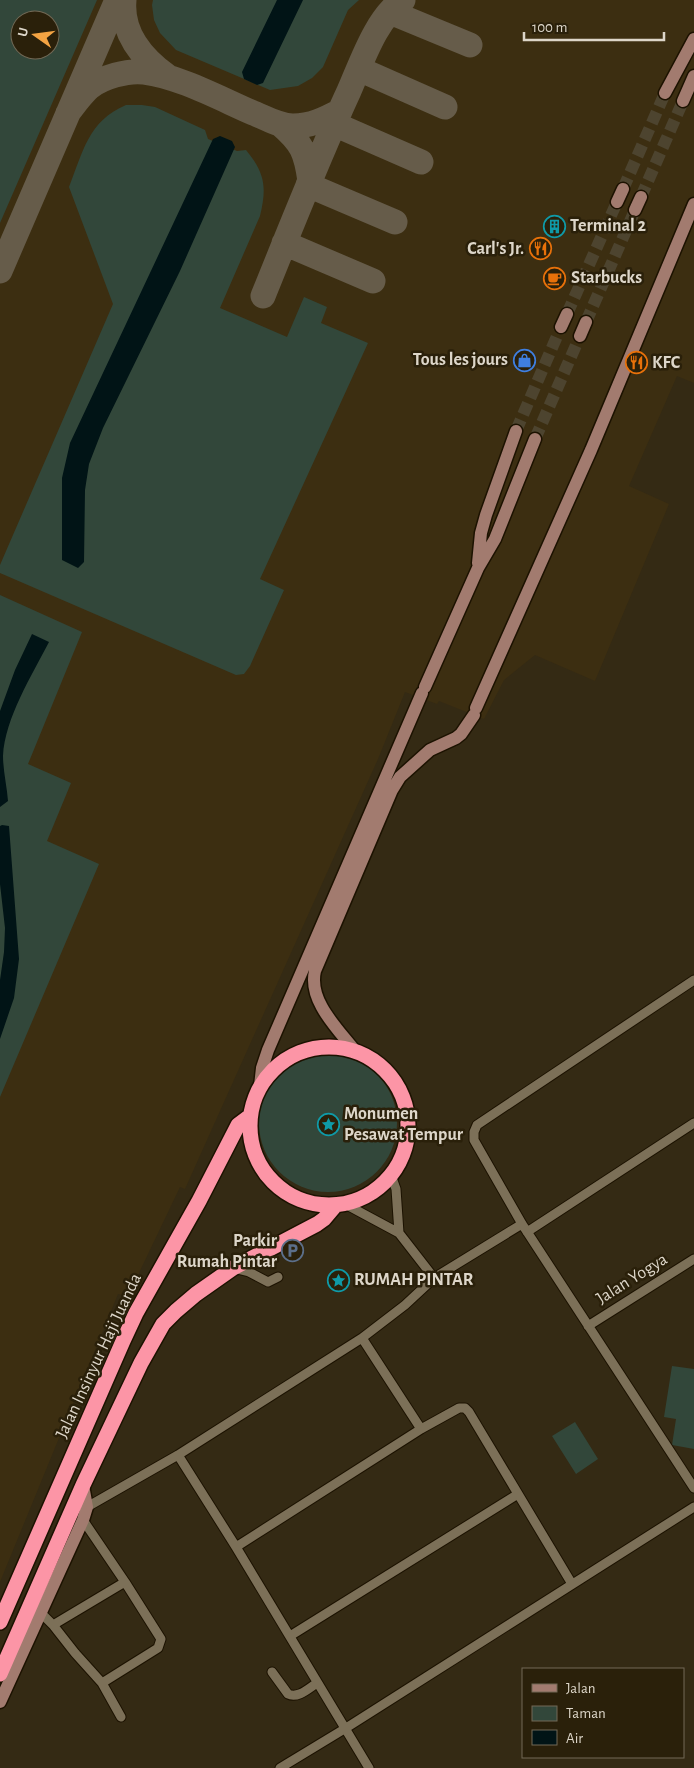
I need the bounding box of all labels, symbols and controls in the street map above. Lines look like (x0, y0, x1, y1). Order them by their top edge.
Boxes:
north arrow (10, 10, 60, 60)
scale bar (524, 10, 664, 42)
text: 100 m (532, 20, 567, 35)
text: U (15, 26, 31, 38)
building icon: Terminal 2 (542, 214, 566, 238)
place label: Terminal 2 (570, 217, 647, 235)
restaurant icon: Carl's Jr. (528, 237, 552, 261)
place label: Carl's Jr. (467, 240, 524, 258)
cafe icon: Starbucks (543, 266, 567, 290)
place label: Starbucks (571, 269, 642, 287)
shop icon: Tous les jours (512, 348, 536, 372)
place label: Tous les jours (413, 351, 508, 369)
restaurant icon: KFC (624, 351, 648, 375)
place label: KFC (652, 354, 681, 372)
place label: Monumen Pesawat Tempur (344, 1105, 464, 1144)
place icon: Monumen Pesawat Tempur (316, 1112, 340, 1136)
place label: Parkir Rumah Pintar (177, 1232, 278, 1271)
parking icon: Parkir Rumah Pintar (281, 1239, 305, 1263)
street label: Jalan Yogya (593, 1250, 671, 1308)
place icon: RUMAH PINTAR (326, 1268, 350, 1292)
street label: Jalan Insinyur Haji Juanda (53, 1271, 145, 1441)
place label: RUMAH PINTAR (354, 1271, 474, 1289)
legend (522, 1668, 684, 1758)
text: Jalan (566, 1681, 596, 1696)
text: Taman (566, 1706, 606, 1721)
text: Air (566, 1731, 583, 1746)

